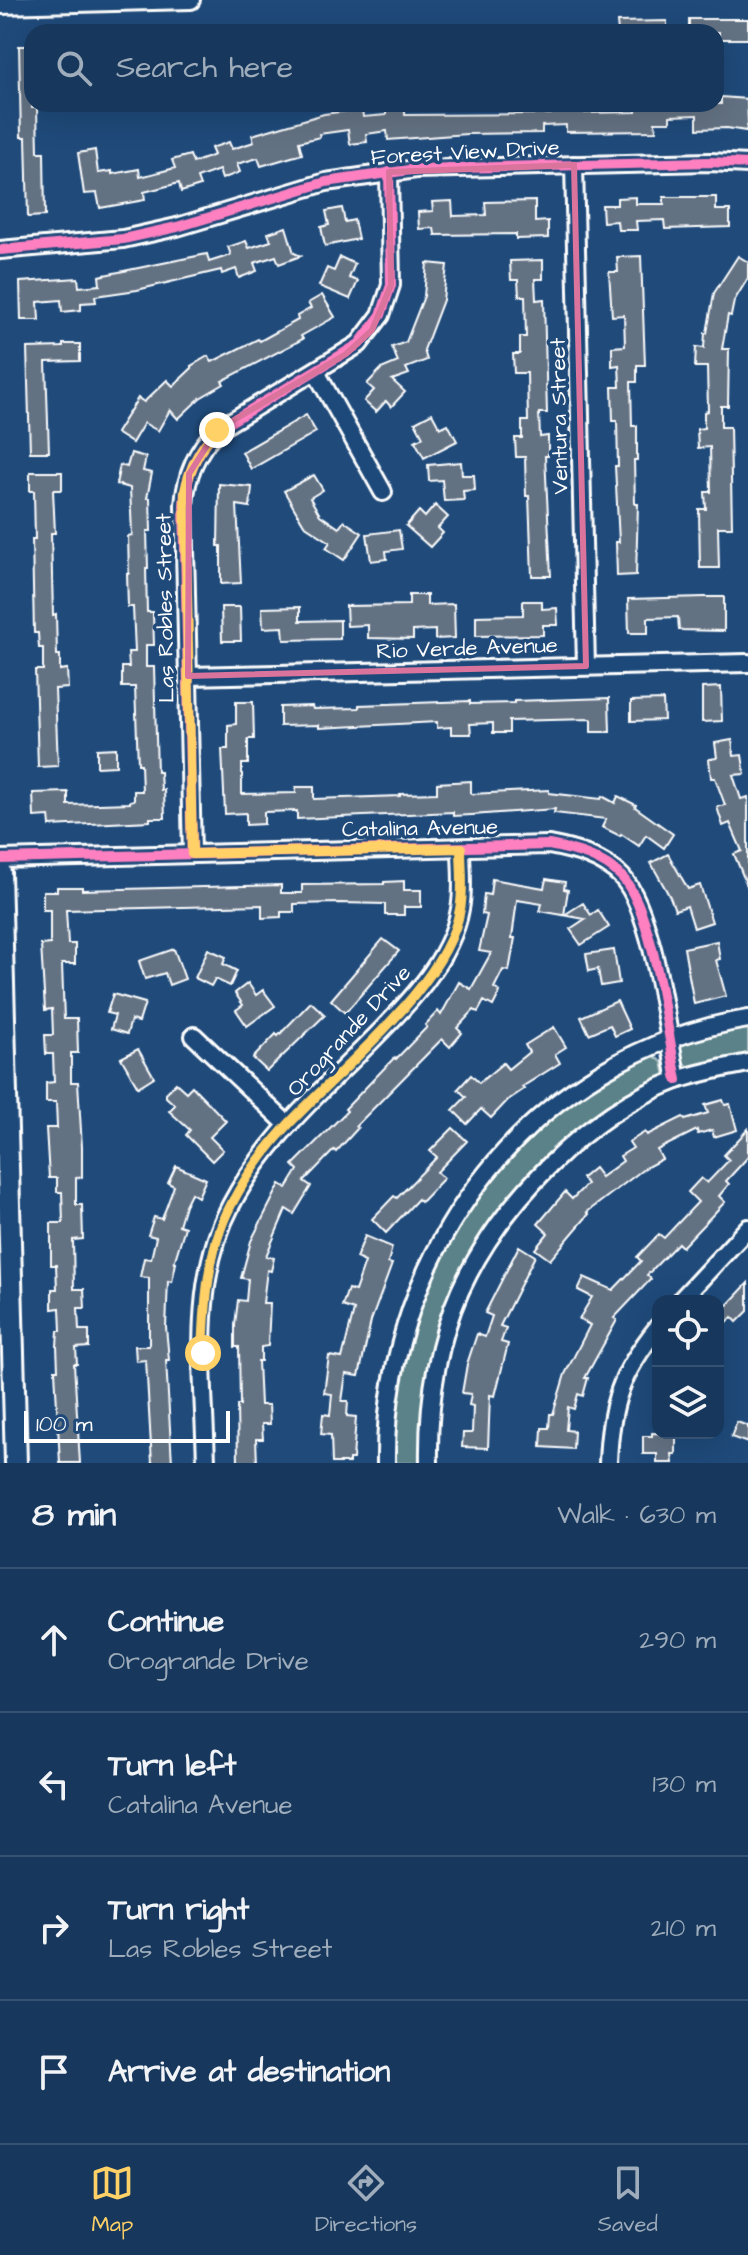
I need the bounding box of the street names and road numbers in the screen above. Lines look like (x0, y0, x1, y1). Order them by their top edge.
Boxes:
street label: Forest View Drive (370, 132, 560, 173)
street label: Ventura Street (543, 337, 576, 495)
street label: Las Robles Street (148, 513, 183, 703)
street label: Rio Verde Avenue (376, 630, 558, 667)
street label: Catalina Avenue (342, 812, 498, 845)
street label: Orogrande Drive (280, 958, 419, 1104)

